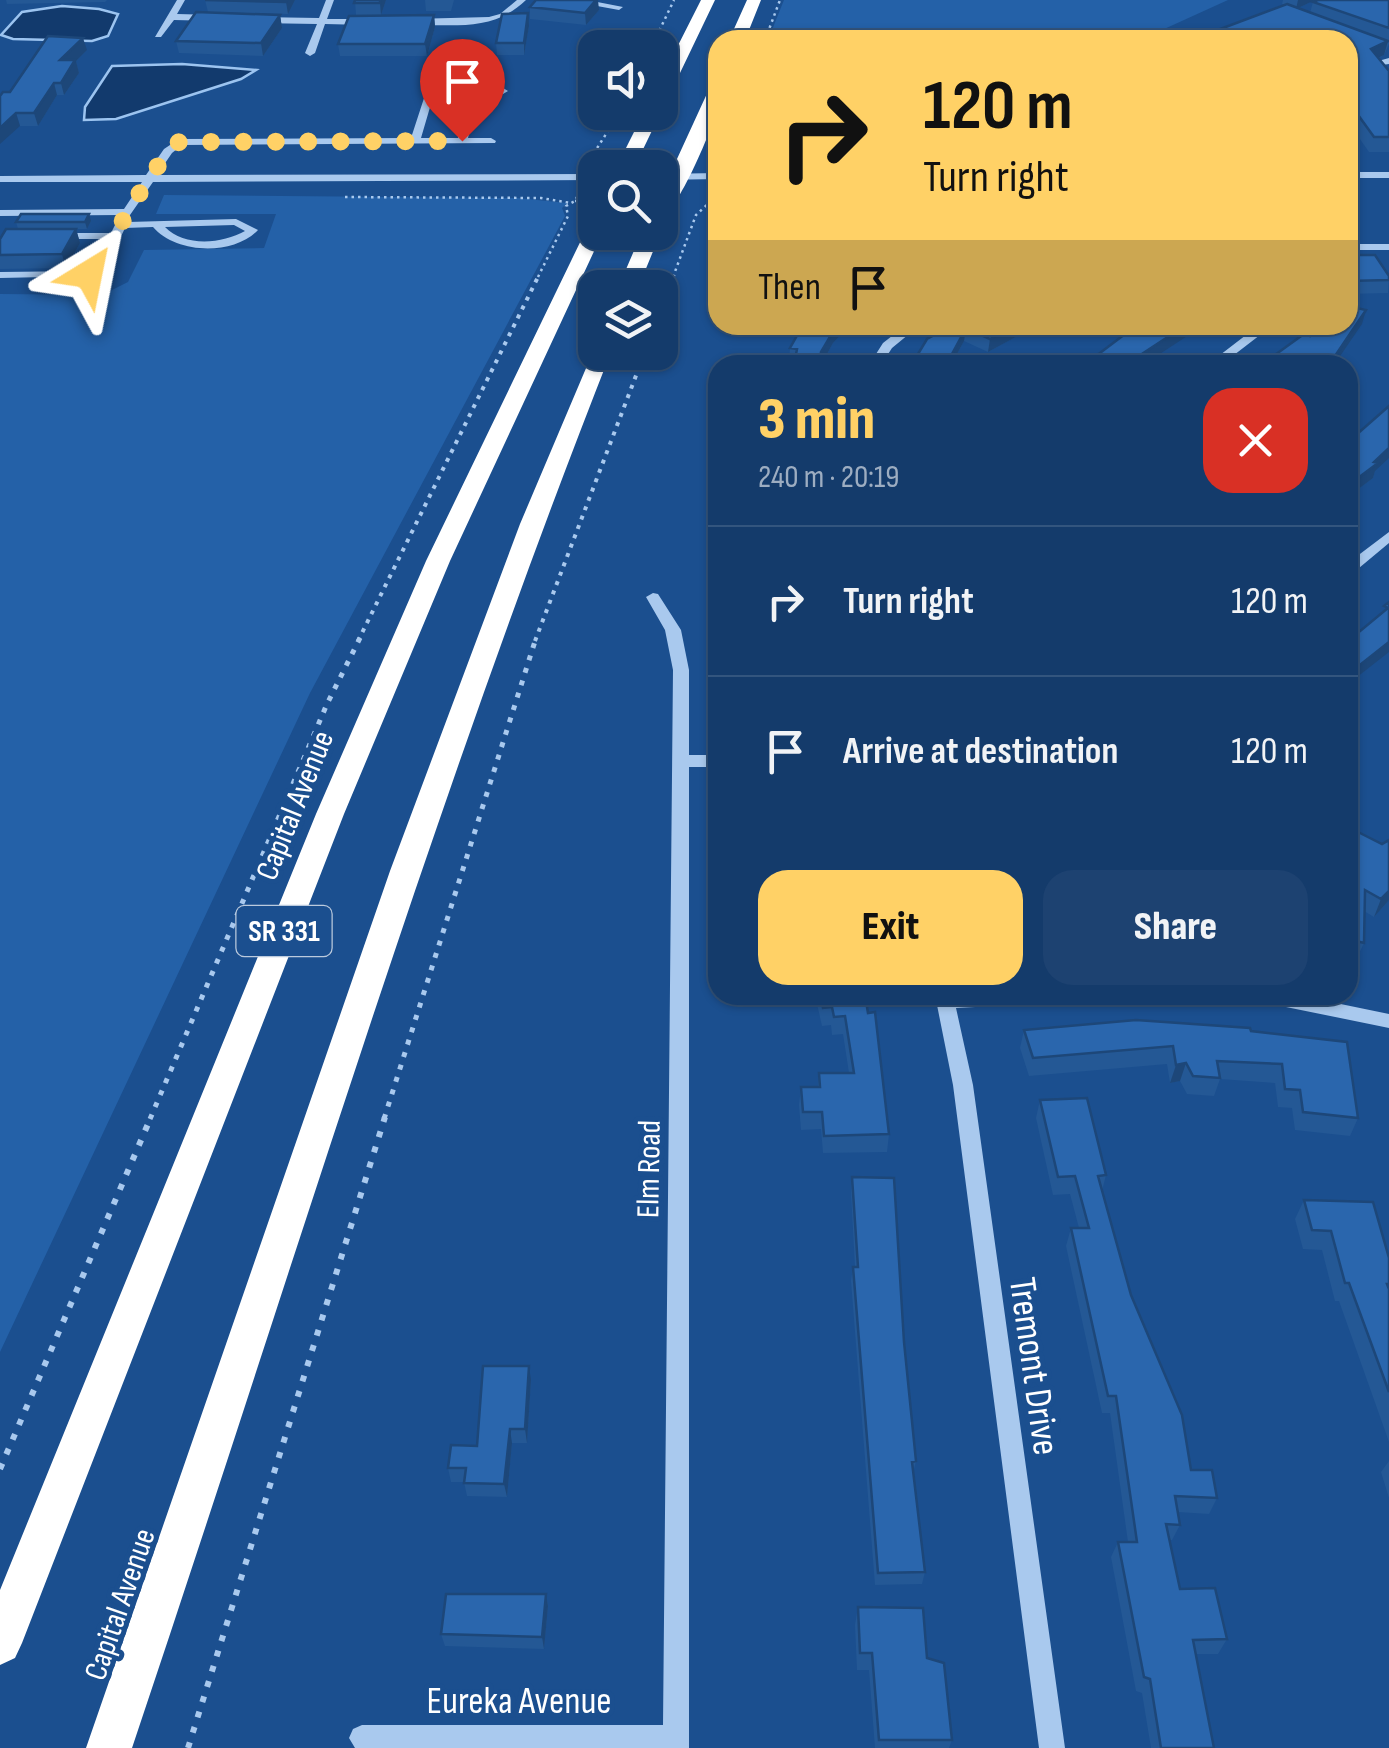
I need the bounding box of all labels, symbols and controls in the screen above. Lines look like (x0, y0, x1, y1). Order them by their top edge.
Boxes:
map controls (578, 30, 678, 370)
button: sound (578, 30, 678, 130)
pin (420, 39, 505, 142)
icon: arrive (435, 54, 490, 109)
text: 120 m (923, 65, 1073, 149)
icon: right (758, 70, 888, 200)
button: search (578, 150, 678, 250)
text: Turn right (923, 150, 1069, 205)
position arrow (37, 222, 141, 326)
icon: arrive (841, 260, 896, 315)
text: Then (758, 265, 821, 310)
button: layers (578, 270, 678, 370)
text: 3 min (758, 384, 875, 456)
button: close (1203, 388, 1308, 493)
text: 240 m · 20:19 (758, 458, 899, 497)
icon: right (758, 574, 813, 629)
text: Turn right (843, 579, 974, 624)
text: 120 m (1231, 579, 1308, 624)
icon: arrive (758, 724, 813, 779)
street label: Capital Avenue (248, 725, 343, 886)
text: Arrive at destination (843, 729, 1118, 774)
text: 120 m (1231, 729, 1308, 774)
button: Exit (758, 870, 1023, 985)
button: Share (1043, 870, 1308, 985)
road number: SR 331 (236, 906, 332, 956)
street label: Elm Road (629, 1120, 670, 1218)
street label: Tremont Drive (999, 1275, 1068, 1458)
street label: Capital Avenue (76, 1524, 165, 1685)
street label: Eureka Avenue (426, 1679, 612, 1724)

